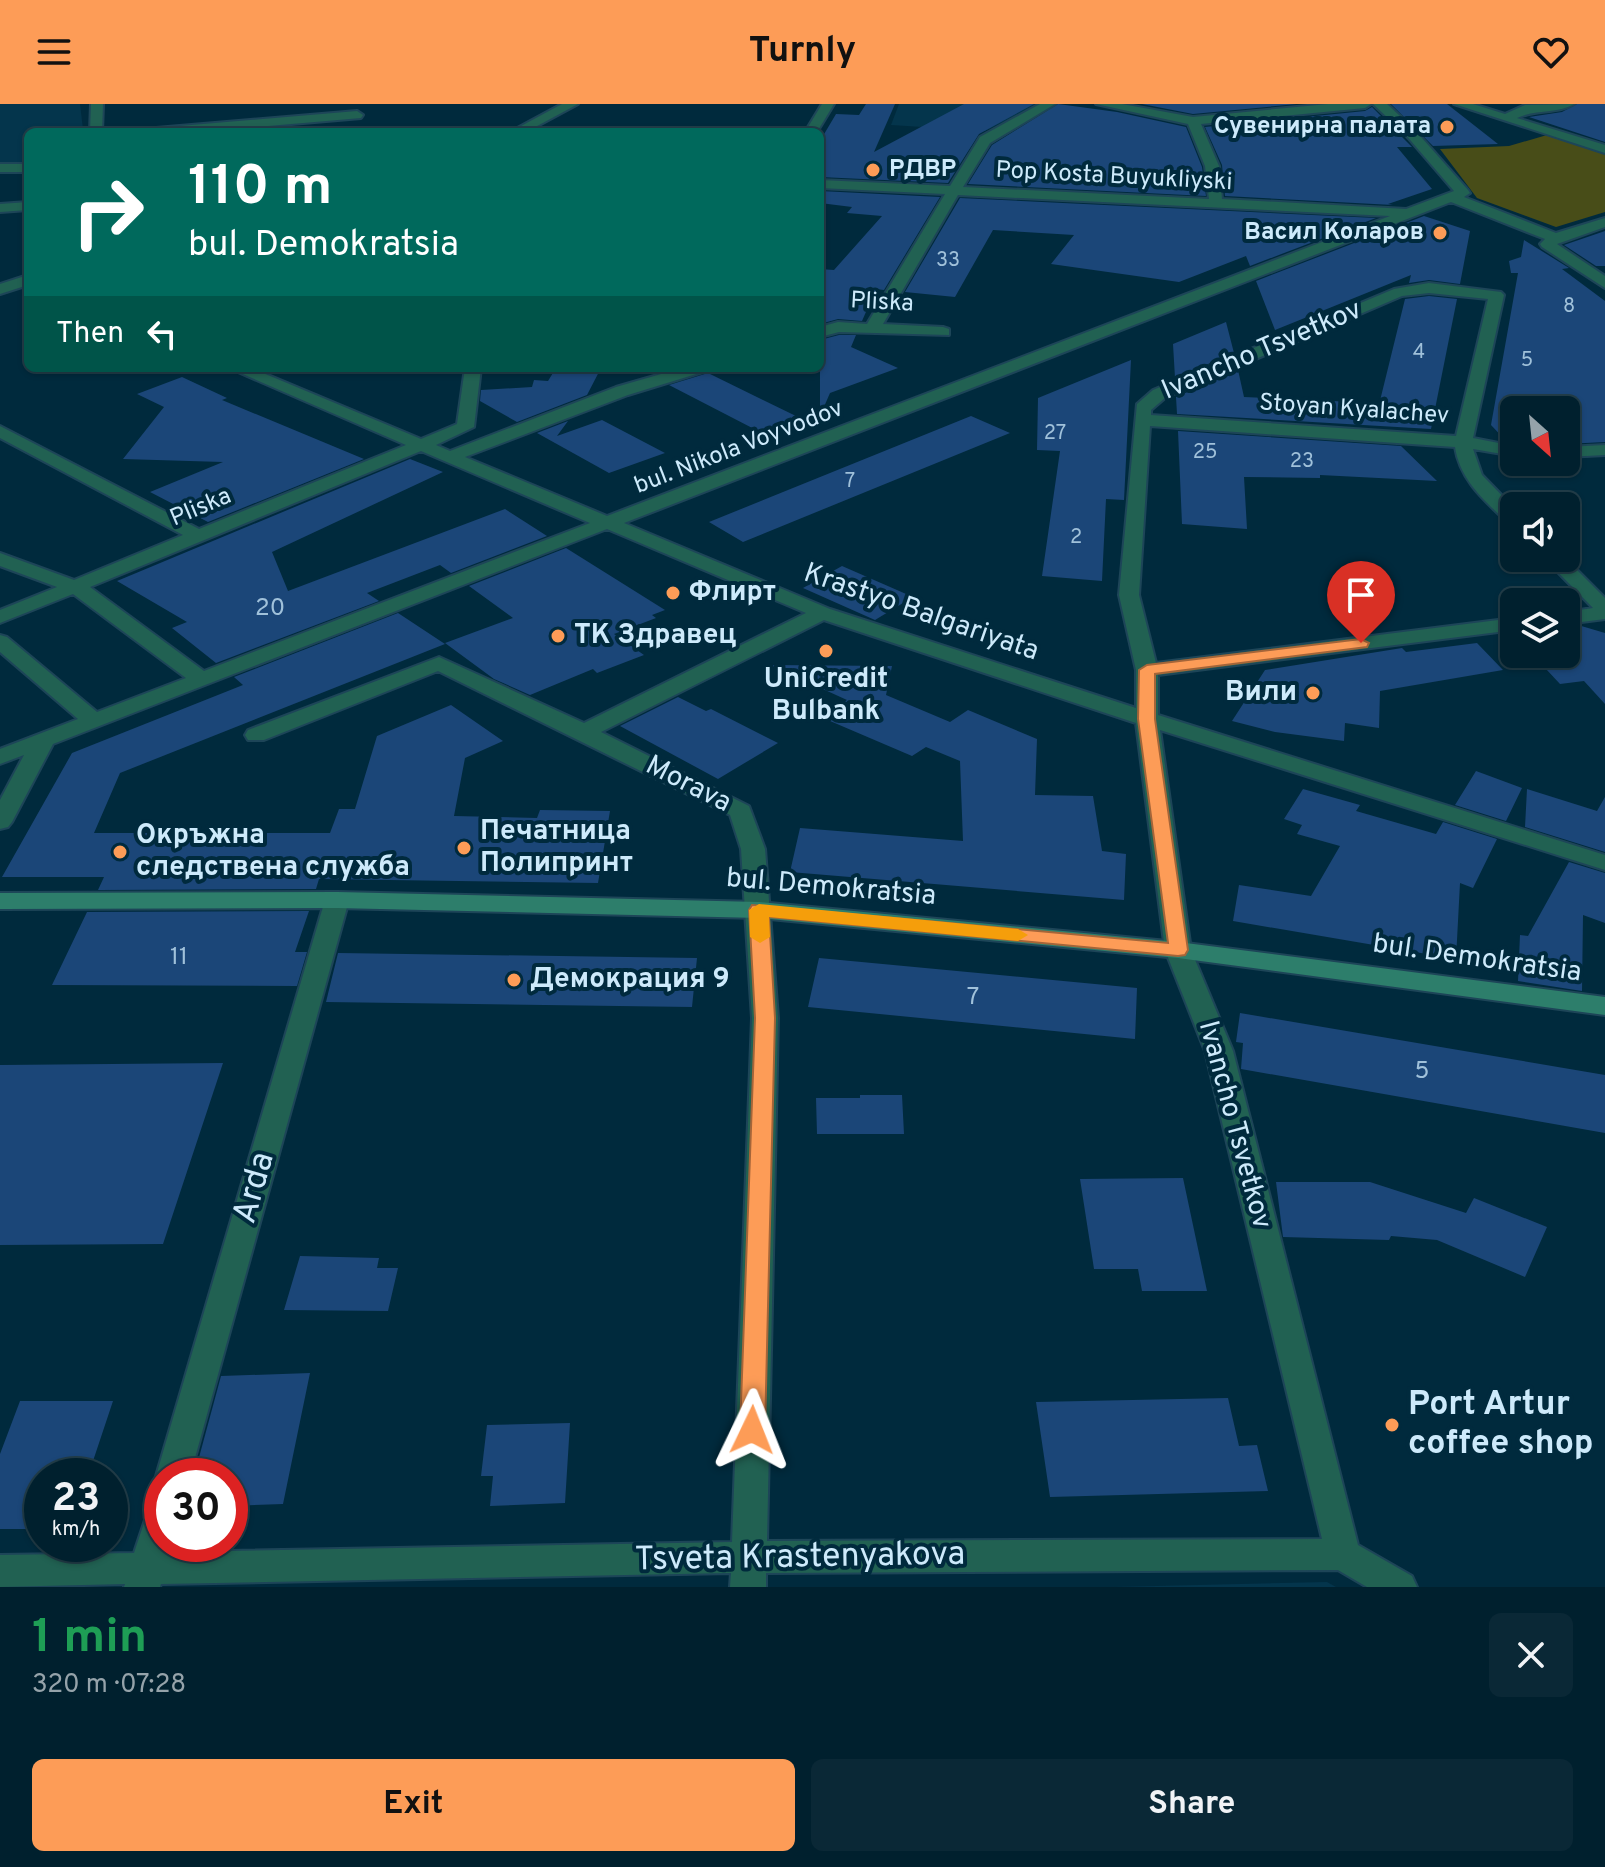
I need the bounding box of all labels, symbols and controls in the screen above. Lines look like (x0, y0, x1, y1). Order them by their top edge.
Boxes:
text: Turnly (749, 29, 856, 75)
icon: menu (32, 30, 76, 74)
icon: heart (1529, 30, 1573, 74)
place label: Сувенирна палата (1214, 112, 1431, 142)
marker: Сувенирна палата (1438, 118, 1456, 136)
text: 110 m (188, 154, 333, 224)
place label: РДВР (889, 155, 956, 185)
street label: Pop Kosta Buyukliyski (995, 156, 1233, 198)
icon: right (56, 160, 160, 264)
marker: РДВР (864, 161, 882, 179)
place label: Васил Коларов (1244, 218, 1424, 248)
text: bul. Demokratsia (188, 223, 459, 269)
marker: Васил Коларов (1431, 224, 1449, 242)
house number: 33 (936, 248, 960, 274)
street label: Pliska (849, 286, 915, 320)
street label: Ivancho Tsvetkov (1156, 293, 1368, 409)
house number: 8 (1563, 294, 1575, 320)
icon: left (140, 312, 184, 356)
text: Then (56, 316, 124, 353)
house number: 4 (1413, 340, 1425, 366)
house number: 5 (1521, 348, 1533, 374)
street label: Stoyan Kyalachev (1258, 388, 1450, 432)
street label: bul. Nikola Voyvodov (630, 394, 848, 502)
north arrow (1500, 396, 1580, 476)
map controls (1500, 396, 1580, 668)
house number: 27 (1044, 421, 1066, 447)
house number: 25 (1193, 440, 1217, 466)
house number: 23 (1290, 449, 1314, 475)
house number: 7 (845, 469, 855, 495)
street label: Pliska (166, 482, 236, 534)
button: sound (1500, 492, 1580, 572)
house number: 2 (1070, 525, 1082, 551)
street label: Krastyo Balgariyata (799, 556, 1043, 670)
pin (1327, 561, 1395, 643)
icon: arrive (1339, 573, 1383, 617)
place label: Флирт (689, 575, 776, 611)
marker: Флирт (664, 584, 682, 602)
button: layers (1500, 588, 1580, 668)
house number: 20 (255, 594, 285, 624)
place label: ТК Здравец (574, 618, 737, 654)
marker: ТК Здравец (549, 627, 567, 645)
marker: UniCredit Bulbank (817, 642, 835, 660)
place label: UniCredit Bulbank (764, 662, 888, 730)
place label: Вили (1225, 675, 1297, 711)
marker: Вили (1304, 684, 1322, 702)
street label: Morava (639, 748, 737, 822)
place label: Печатница Полипринт (480, 814, 633, 882)
place label: Окръжна следствена служба (136, 818, 410, 886)
marker: Печатница Полипринт (455, 839, 473, 857)
marker: Окръжна следствена служба (111, 843, 129, 861)
street label: bul. Demokratsia (725, 861, 937, 915)
street label: bul. Demokratsia (1370, 927, 1584, 991)
house number: 11 (170, 943, 188, 973)
place label: Демокрация 9 (530, 962, 730, 998)
marker: Демокрация 9 (505, 971, 523, 989)
house number: 7 (967, 983, 979, 1013)
street label: Ivancho Tsvetkov (1189, 1017, 1279, 1233)
house number: 5 (1415, 1057, 1429, 1087)
street label: Arda (224, 1147, 286, 1229)
place label: Port Artur coffee shop (1408, 1384, 1593, 1466)
position arrow (710, 1388, 794, 1472)
marker: Port Artur coffee shop (1383, 1416, 1401, 1434)
speed limit sign: 30 (144, 1458, 248, 1562)
text: 23 (52, 1475, 100, 1525)
text: km/h (52, 1517, 100, 1543)
street label: Tsveta Krastenyakova (634, 1534, 966, 1582)
text: 1 min (32, 1609, 147, 1669)
button: close (1489, 1613, 1573, 1697)
text: 320 m · 07:28 (32, 1669, 186, 1702)
button: Exit (32, 1759, 795, 1851)
button: Share (811, 1759, 1573, 1851)

